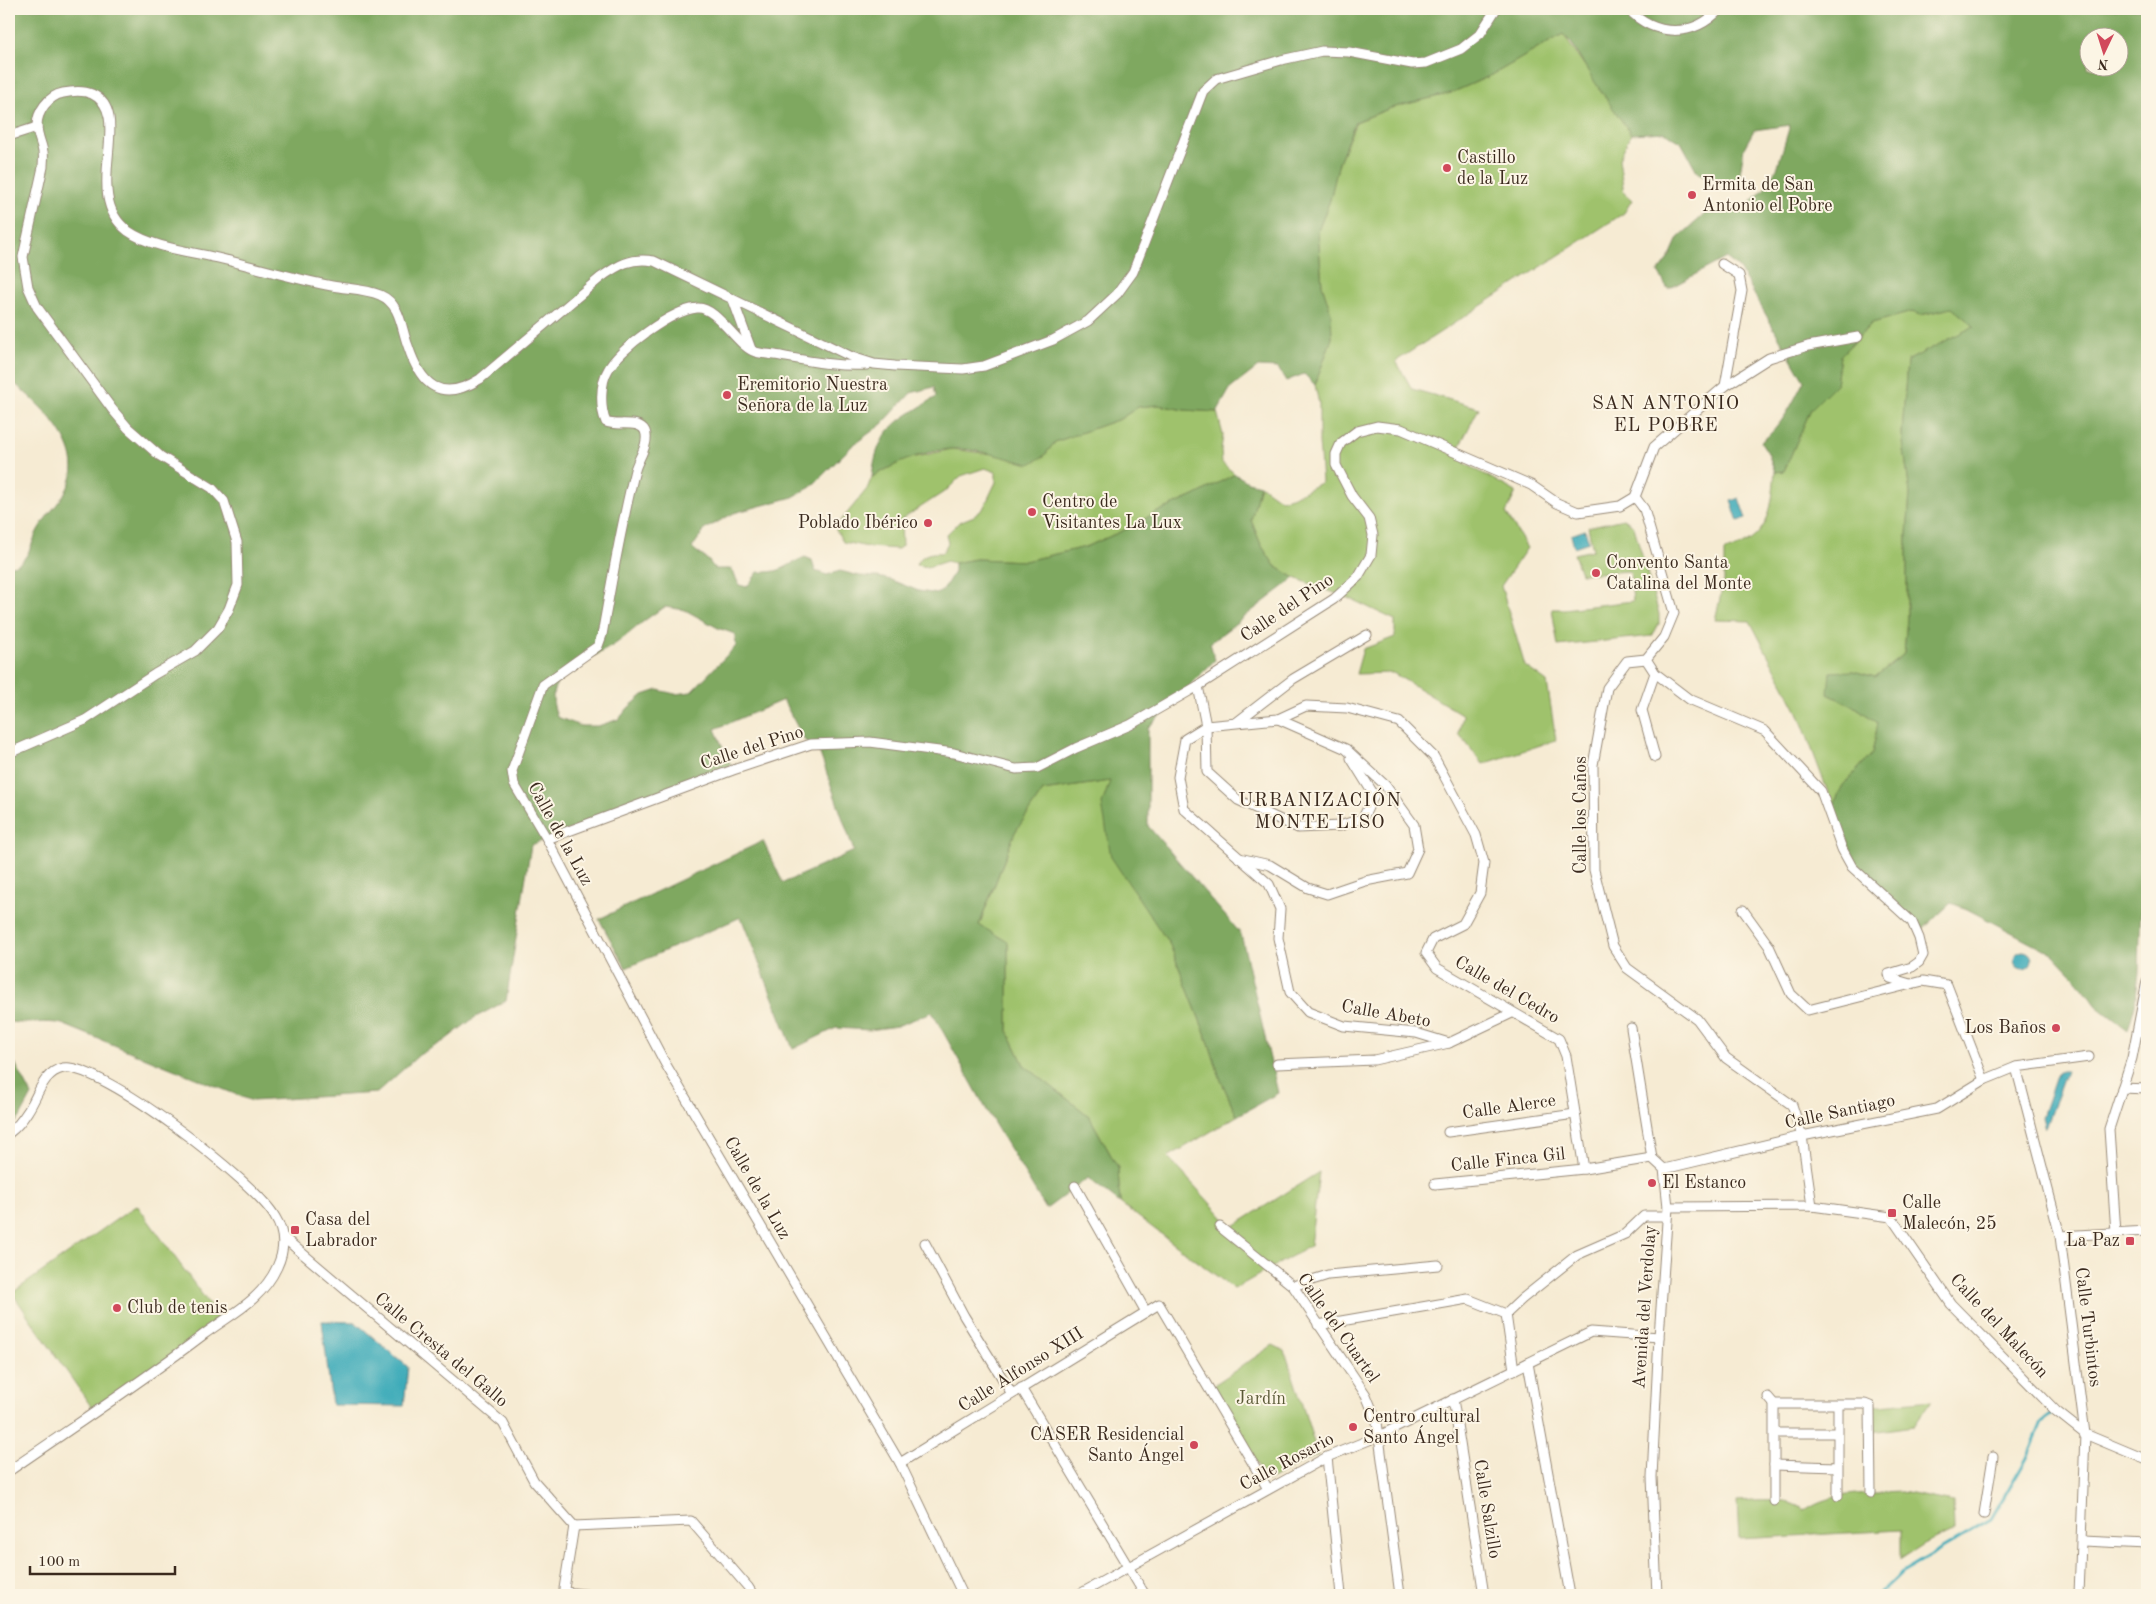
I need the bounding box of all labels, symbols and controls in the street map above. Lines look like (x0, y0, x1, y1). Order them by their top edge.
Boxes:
north arrow (2078, 28, 2128, 78)
text: N (2097, 57, 2109, 71)
place label: Castillo de la Luz (1457, 149, 1528, 188)
marker: Castillo de la Luz (1441, 162, 1453, 174)
place label: Ermita de San Antonio el Pobre (1702, 176, 1833, 215)
marker: Ermita de San Antonio el Pobre (1686, 189, 1698, 201)
place label: Eremitorio Nuestra Señora de la Luz (737, 376, 888, 415)
marker: Eremitorio Nuestra Señora de la Luz (721, 389, 733, 401)
district label: SAN ANTONIO EL POBRE (1592, 395, 1740, 436)
place label: Centro de Visitantes La Lux (1042, 493, 1182, 532)
marker: Centro de Visitantes La Lux (1026, 506, 1038, 518)
place label: Poblado Ibérico (798, 514, 918, 532)
marker: Poblado Ibérico (922, 517, 934, 529)
place label: Convento Santa Catalina del Monte (1606, 554, 1751, 593)
marker: Convento Santa Catalina del Monte (1590, 567, 1602, 579)
street label: Calle del Pino (1237, 570, 1337, 645)
street label: Calle del Pino (698, 723, 806, 773)
street label: Calle los Caños (1572, 756, 1590, 874)
street label: Calle de la Luz (524, 779, 596, 889)
district label: URBANIZACIÓN MONTE LISO (1238, 787, 1402, 833)
street label: Calle del Cedro (1452, 953, 1562, 1027)
street label: Calle Abeto (1340, 997, 1432, 1031)
place label: Los Baños (1964, 1019, 2046, 1037)
marker: Los Baños (2050, 1022, 2062, 1034)
street label: Calle Santiago (1783, 1091, 1897, 1132)
street label: Calle Alerce (1461, 1092, 1557, 1122)
street label: Calle de la Luz (720, 1134, 794, 1242)
street label: Calle Finca Gil (1450, 1145, 1566, 1175)
place label: El Estanco (1662, 1174, 1746, 1192)
marker: El Estanco (1646, 1177, 1658, 1189)
place label: Calle Malecón, 25 (1902, 1194, 1997, 1233)
marker: Calle Malecón, 25 (1886, 1207, 1898, 1219)
place label: Casa del Labrador (305, 1211, 378, 1250)
marker: Casa del Labrador (289, 1224, 301, 1236)
street label: Avenida del Verdolay (1630, 1224, 1660, 1390)
place label: La Paz (2066, 1232, 2120, 1250)
marker: La Paz (2124, 1235, 2136, 1247)
street label: Calle Turbintos (2072, 1266, 2104, 1388)
street label: Calle del Cuartel (1294, 1270, 1382, 1386)
street label: Calle del Malecón (1946, 1270, 2052, 1382)
street label: Calle Cresta del Gallo (371, 1289, 511, 1411)
place label: Club de tenis (127, 1299, 228, 1317)
marker: Club de tenis (111, 1302, 123, 1314)
street label: Calle Alfonso XIII (955, 1324, 1087, 1416)
park label: Jardín (1236, 1390, 1286, 1408)
place label: Centro cultural Santo Ángel (1363, 1408, 1480, 1447)
marker: Centro cultural Santo Ángel (1347, 1421, 1359, 1433)
place label: CASER Residencial Santo Ángel (1030, 1426, 1184, 1465)
street label: Calle Rosario (1237, 1430, 1337, 1494)
marker: CASER Residencial Santo Ángel (1188, 1439, 1200, 1451)
street label: Calle Salzillo (1470, 1458, 1504, 1560)
scale bar (30, 1544, 175, 1576)
text: 100 m (38, 1555, 80, 1570)

